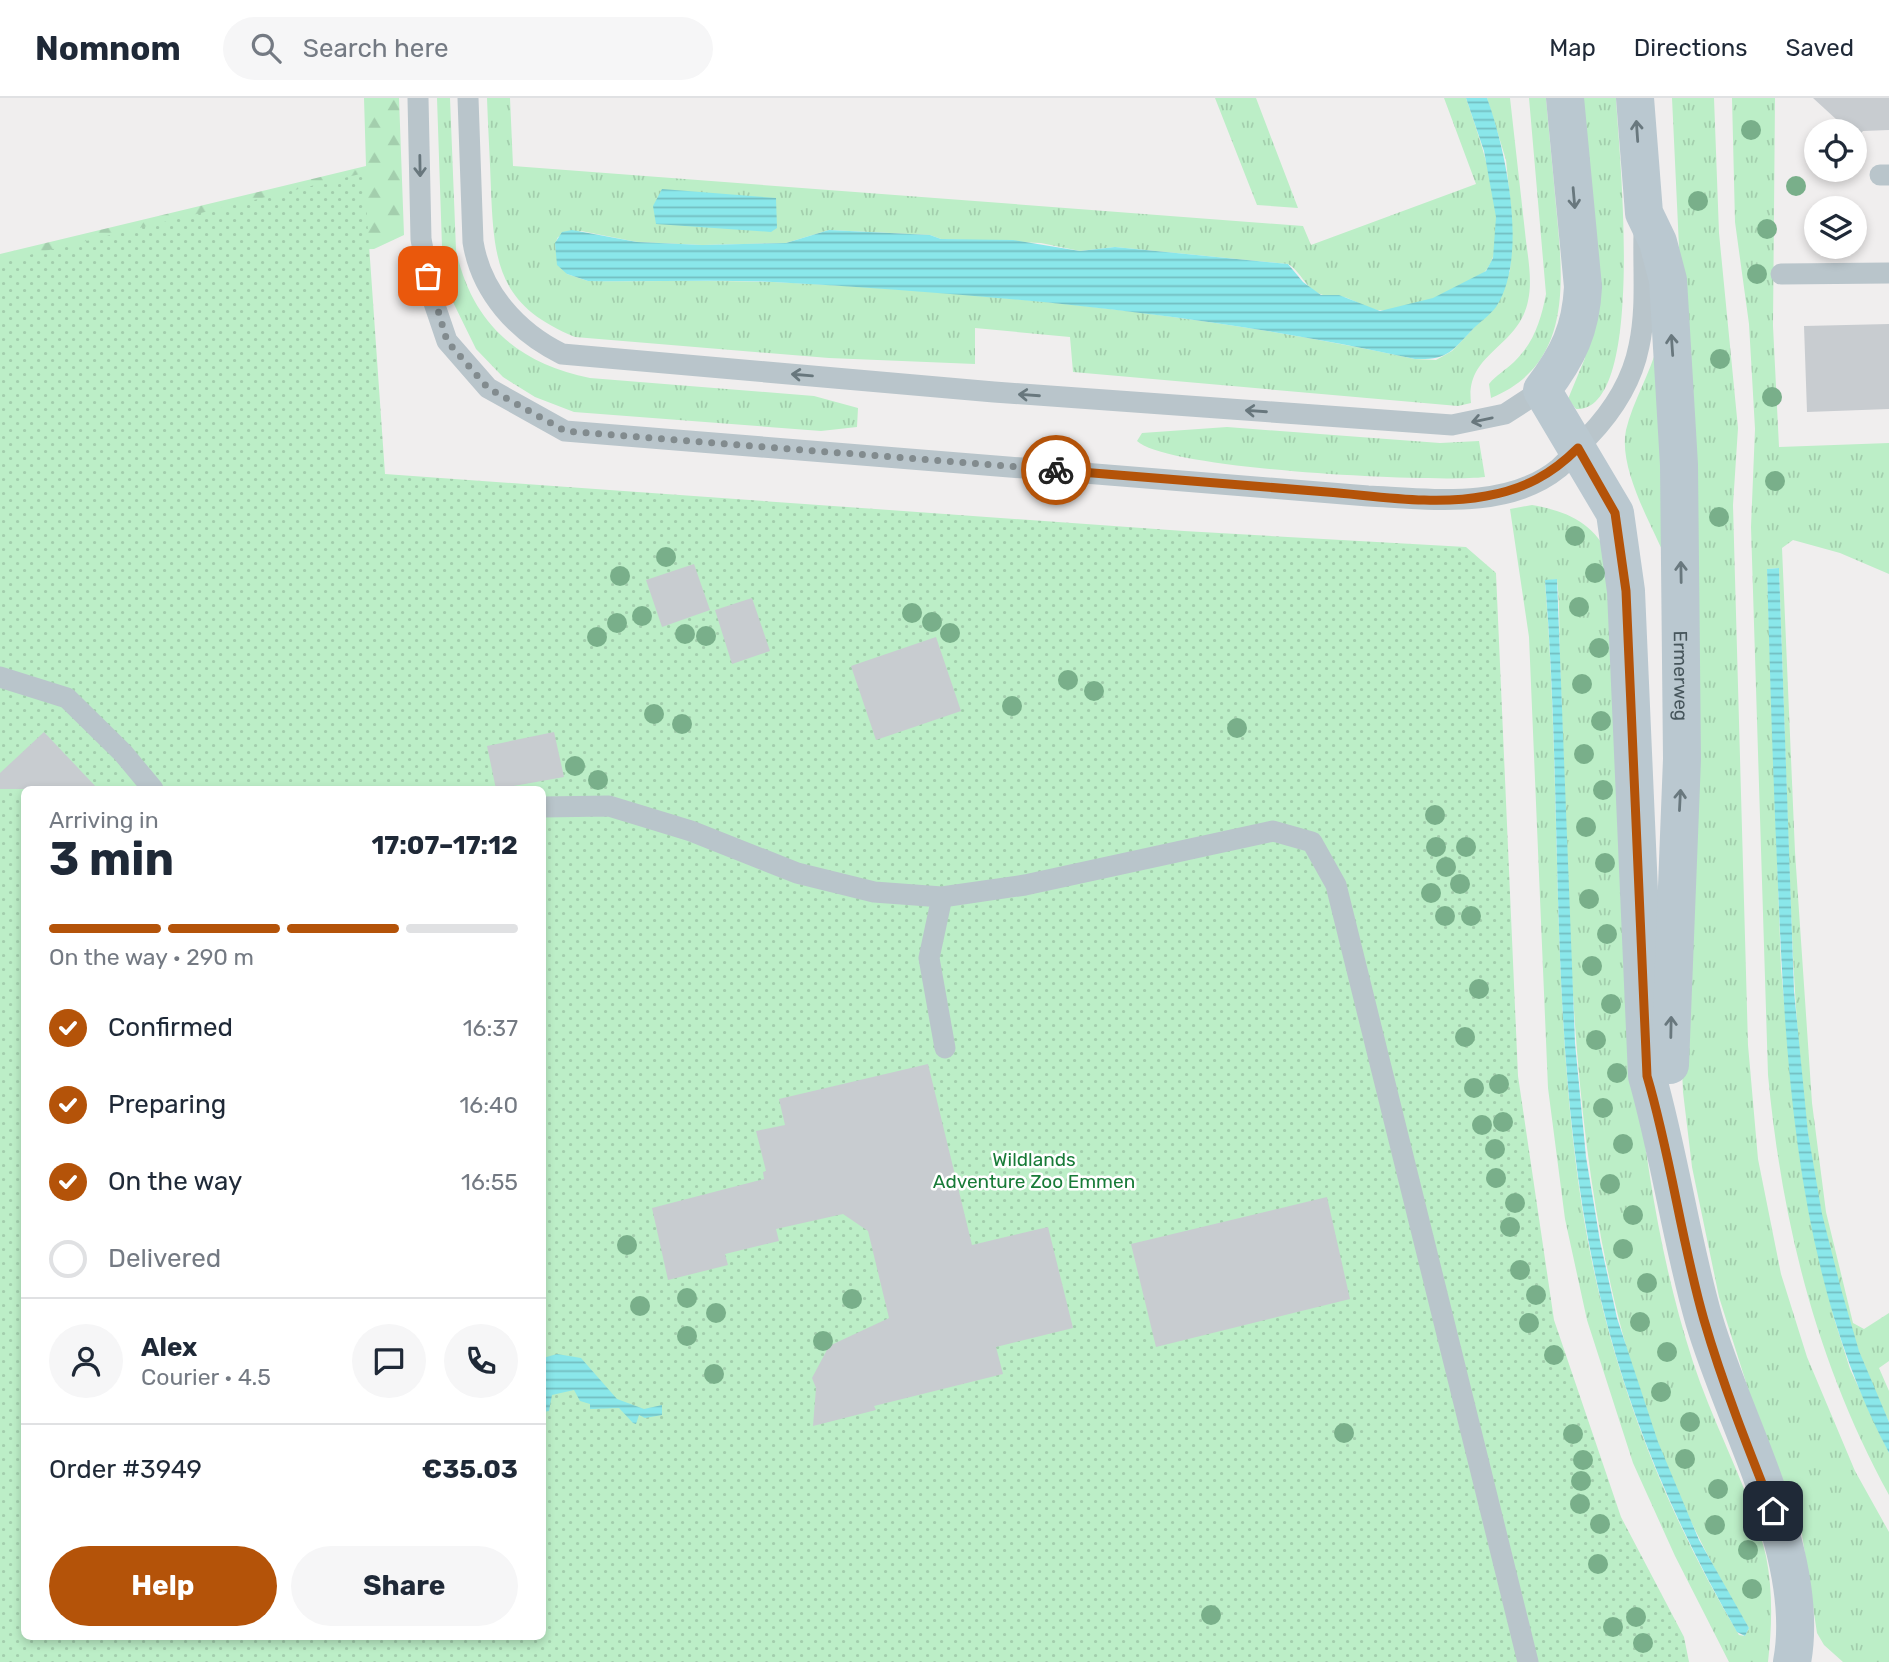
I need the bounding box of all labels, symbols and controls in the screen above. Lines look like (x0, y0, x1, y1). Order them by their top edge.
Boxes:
search box (223, 17, 713, 80)
text: Nomnom (35, 29, 181, 68)
icon: search (247, 29, 285, 67)
text: Search here (303, 33, 449, 64)
text: Map (1549, 34, 1596, 62)
text: Directions (1634, 34, 1747, 62)
text: Saved (1785, 34, 1854, 62)
map controls (1804, 119, 1867, 259)
button: locate (1804, 119, 1867, 182)
one-way arrow (1630, 120, 1643, 143)
one-way arrow (413, 154, 427, 177)
one-way arrow (1568, 187, 1581, 209)
button: layers (1804, 196, 1867, 259)
pin (398, 246, 458, 306)
icon: bag (409, 257, 447, 295)
one-way arrow (1665, 334, 1678, 357)
one-way arrow (792, 369, 814, 382)
one-way arrow (1018, 388, 1041, 401)
one-way arrow (1245, 404, 1268, 417)
one-way arrow (1472, 414, 1494, 427)
courier (1021, 435, 1091, 505)
icon: bike (1037, 451, 1075, 489)
one-way arrow (1674, 561, 1688, 584)
street label: Ermerweg (1669, 630, 1693, 721)
one-way arrow (1674, 789, 1687, 811)
text: Arriving in (49, 806, 159, 834)
text: 17:07–17:12 (371, 830, 518, 861)
text: 3 min (49, 832, 174, 887)
text: On the way · 290 m (49, 943, 254, 971)
icon: check (49, 1009, 87, 1047)
text: Confirmed (108, 1012, 233, 1043)
text: 16:37 (463, 1014, 518, 1042)
one-way arrow (1664, 1016, 1678, 1039)
icon: check (49, 1086, 87, 1124)
text: Preparing (108, 1089, 226, 1120)
text: 16:40 (460, 1091, 518, 1119)
park label: Wildlands Adventure Zoo Emmen (933, 1148, 1135, 1193)
icon: check (49, 1163, 87, 1201)
text: On the way (108, 1166, 242, 1197)
text: 16:55 (461, 1168, 518, 1196)
text: Delivered (108, 1243, 221, 1274)
button: person (49, 1324, 123, 1398)
button: chat (352, 1324, 426, 1398)
button: phone (444, 1324, 518, 1398)
text: Alex (141, 1332, 197, 1363)
text: Courier · 4.5 (141, 1363, 271, 1391)
text: Order #3949 (49, 1454, 202, 1485)
text: €35.03 (422, 1454, 518, 1485)
pin (1743, 1481, 1803, 1541)
icon: home (1754, 1492, 1792, 1530)
button: Help (49, 1546, 277, 1626)
button: Share (291, 1546, 518, 1626)

